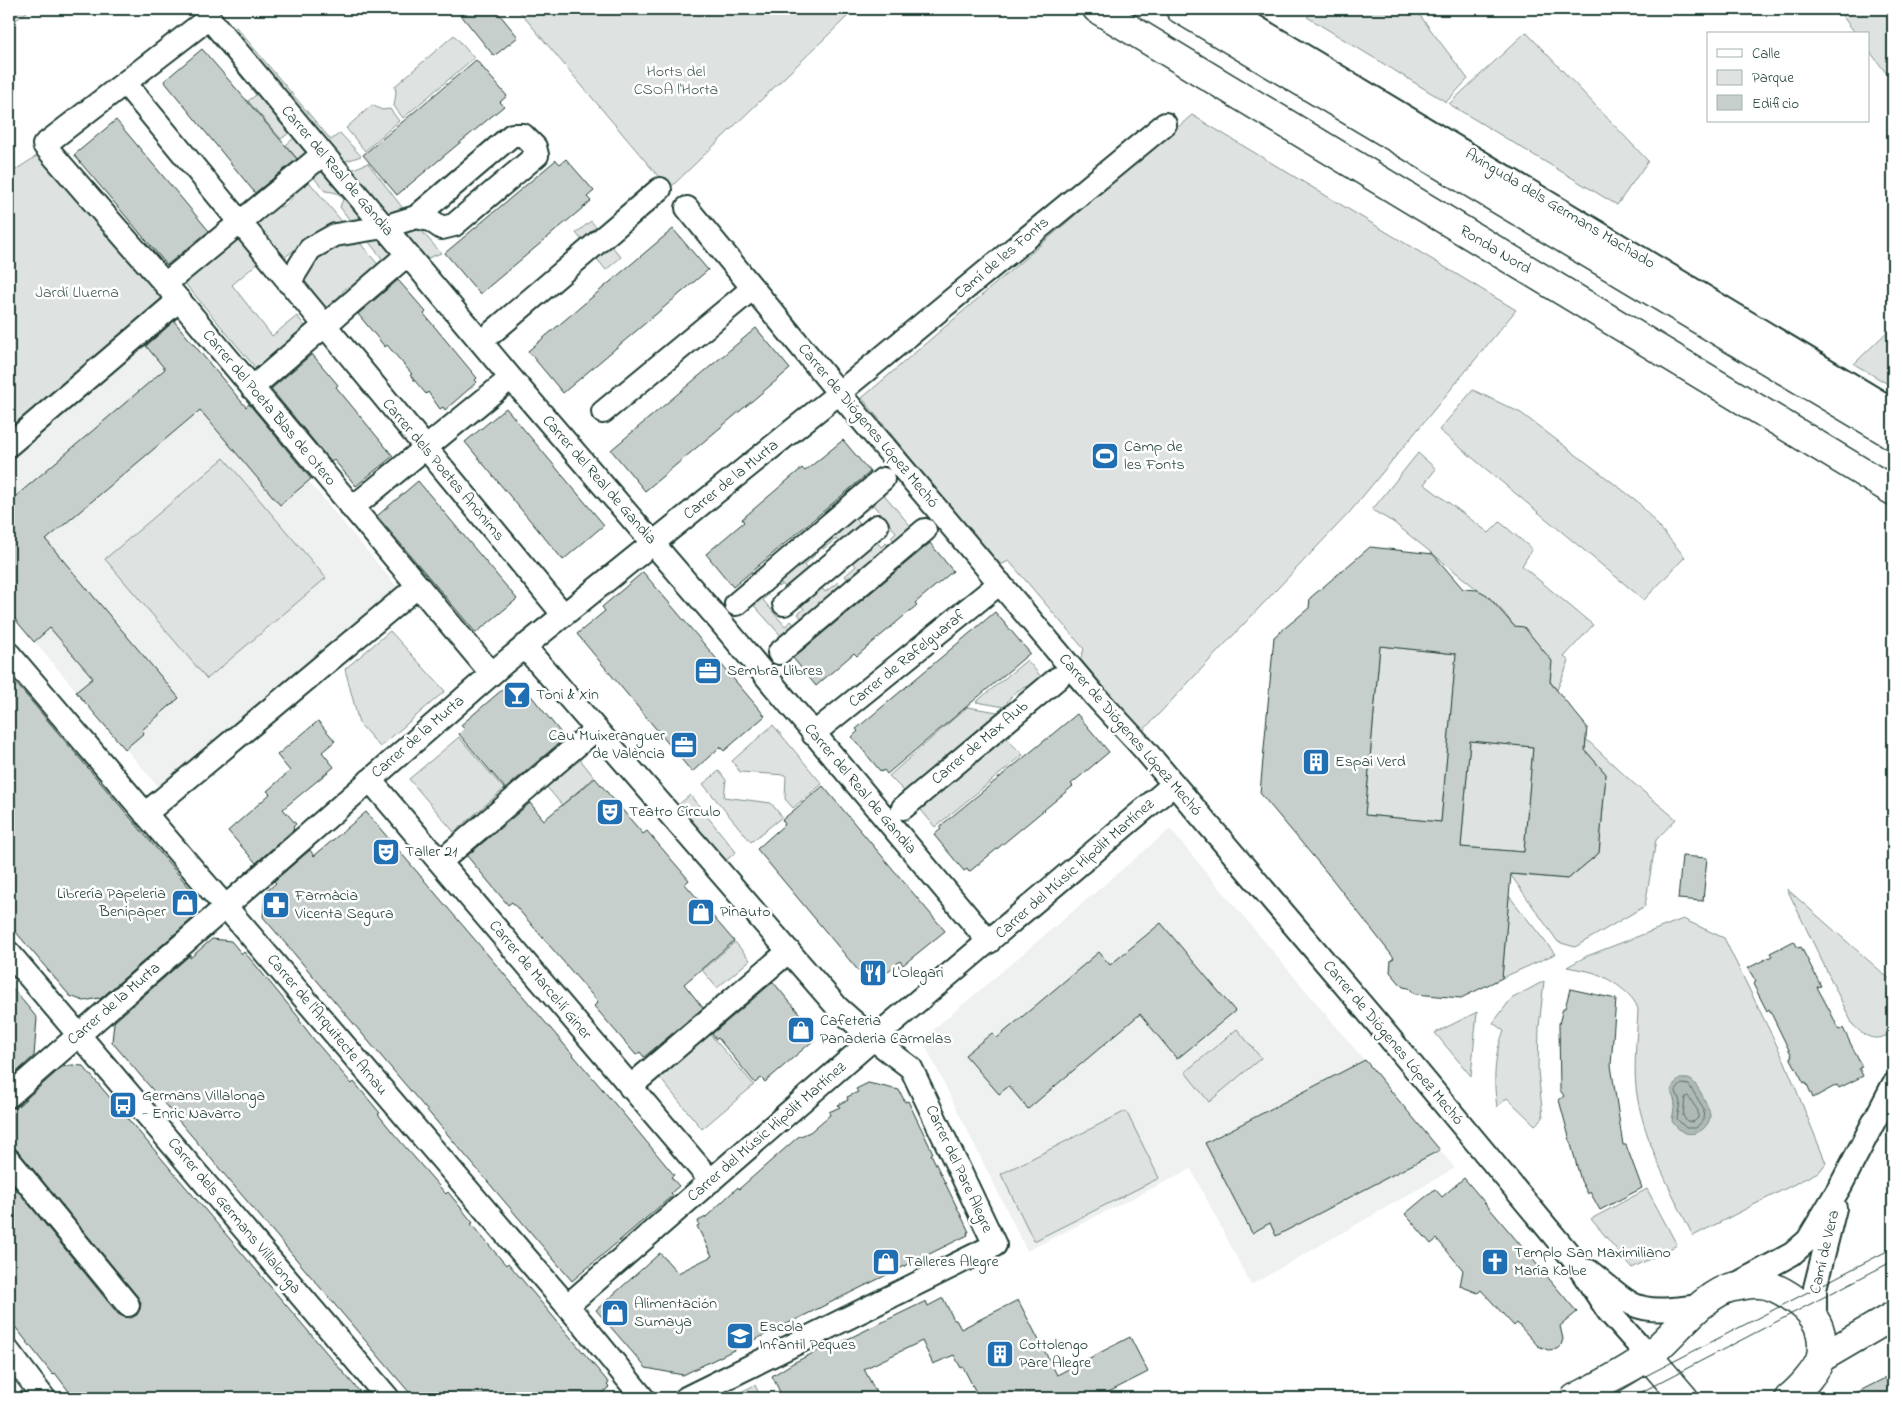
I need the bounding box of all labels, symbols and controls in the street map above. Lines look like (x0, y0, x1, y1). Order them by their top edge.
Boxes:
legend (1707, 32, 1870, 122)
text: Calle (1752, 43, 1780, 65)
park label: Horts del CSOA l'Horta (634, 60, 718, 102)
text: Parque (1752, 67, 1794, 89)
text: Edificio (1752, 93, 1799, 115)
street label: Carrer del Real de Gandia (275, 100, 399, 242)
street label: Avinguda dels Germans Machado (1460, 143, 1660, 275)
street label: Camí de les Fonts (949, 211, 1055, 305)
street label: Ronda Nord (1455, 219, 1535, 281)
park label: Jardí Lluerna (35, 281, 119, 305)
street label: Carrer del Poeta Blas de Otero (196, 324, 342, 492)
street label: Carrer de Diógenes López Mechó (792, 338, 944, 514)
street label: Carrer dels Poetes Anònims (376, 393, 510, 547)
street label: Carrer del Real de Gandia (536, 410, 662, 550)
street label: Carrer de la Murta (678, 434, 784, 526)
place label: Camp de les Fonts (1124, 435, 1185, 477)
sports icon: Camp de les Fonts (1090, 441, 1120, 471)
street label: Carrer de Rafelguaraf (843, 604, 971, 714)
street label: Carrer de Diógenes López Mechó (1052, 648, 1208, 822)
office icon: Sembra Llibres (693, 656, 723, 686)
place label: Sembra Llibres (727, 659, 823, 683)
bar icon: Toni & Xin (502, 680, 532, 710)
place label: Toni & Xin (536, 683, 599, 707)
street label: Carrer de la Murta (366, 690, 470, 784)
street label: Carrer de Max Aub (926, 695, 1034, 791)
street label: Carrer del Real de Gandia (798, 718, 922, 860)
place label: Cau Muixeranguer de València (549, 724, 665, 766)
office icon: Cau Muixeranguer de València (669, 730, 699, 760)
building icon: Espai Verd (1301, 747, 1331, 777)
place label: Espai Verd (1335, 750, 1406, 774)
street label: Carrer del Músic Hipòlit Martínez (990, 793, 1160, 945)
theatre icon: Teatro Círculo (595, 797, 625, 827)
place label: Teatro Círculo (629, 800, 720, 824)
theatre icon: Taller 21 (371, 837, 401, 867)
place label: Taller 21 (405, 840, 457, 864)
place label: Librería Papeleria Benipaper (57, 882, 166, 924)
place label: Farmàcia Vicenta Segura (294, 884, 394, 926)
shop icon: Librería Papeleria Benipaper (170, 888, 200, 918)
pharmacy icon: Farmàcia Vicenta Segura (261, 890, 291, 920)
shop icon: Pinauto (686, 897, 716, 927)
place label: Pinauto (720, 900, 771, 924)
street label: Carrer de Marcel·lí Giner (483, 915, 597, 1045)
street label: Carrer de l'Arquitecte Arnau (261, 949, 393, 1101)
street label: Carrer de Diógenes López Mechó (1317, 955, 1469, 1131)
street label: Carrer de la Murta (62, 957, 166, 1051)
restaurant icon: L'Olegari (858, 958, 888, 988)
place label: L'Olegari (892, 961, 944, 985)
place label: Cafeteria Panaderia Carmelas (820, 1009, 952, 1051)
shop icon: Cafeteria Panaderia Carmelas (786, 1015, 816, 1045)
street label: Carrer del Músic Hipòlit Martínez (682, 1056, 852, 1208)
place label: Germans Villalonga - Enric Navarro (142, 1084, 265, 1126)
bus stop icon: Germans Villalonga - Enric Navarro (108, 1090, 138, 1120)
street label: Carrer del Pare Alegre (919, 1101, 999, 1238)
street label: Carrer dels Germans Villalonga (161, 1133, 307, 1299)
street label: Camí de Vera (1804, 1208, 1846, 1296)
place label: Templo San Maximiliano María Kolbe (1514, 1241, 1671, 1283)
shop icon: Talleres Alegre (871, 1247, 901, 1277)
church icon: Templo San Maximiliano María Kolbe (1480, 1247, 1510, 1277)
place label: Talleres Alegre (905, 1250, 999, 1274)
place label: Alimentación Sumaya (634, 1292, 717, 1334)
shop icon: Alimentación Sumaya (600, 1298, 630, 1328)
place label: Escola Infantil Peques (759, 1315, 856, 1357)
school or university icon: Escola Infantil Peques (725, 1321, 755, 1351)
place label: Cottolengo Pare Alegre (1019, 1333, 1092, 1375)
building icon: Cottolengo Pare Alegre (985, 1339, 1015, 1369)

